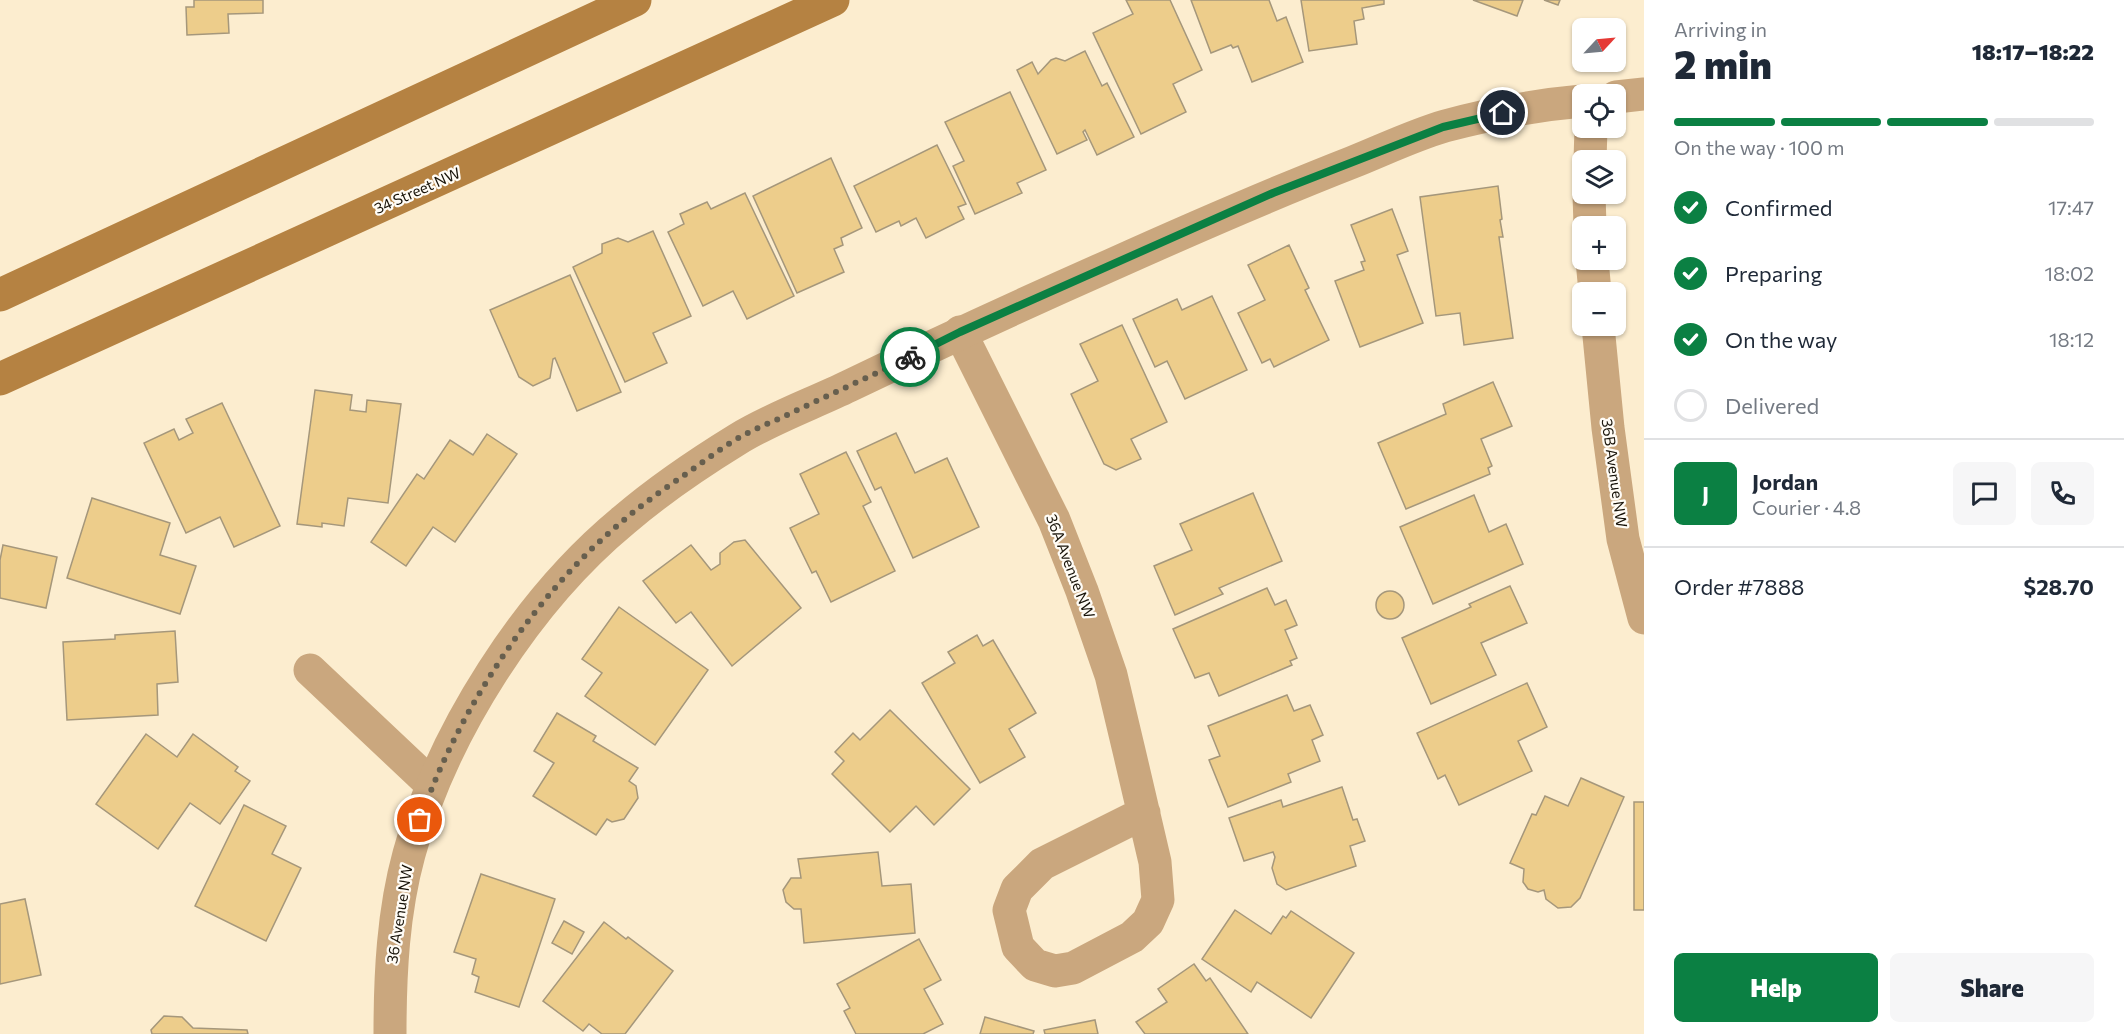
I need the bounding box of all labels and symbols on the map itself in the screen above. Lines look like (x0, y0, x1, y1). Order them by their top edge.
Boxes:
north arrow (1572, 18, 1626, 72)
pin (1477, 87, 1528, 138)
street label: 34 Street NW (371, 163, 463, 217)
courier (880, 327, 940, 387)
street label: 36B Avenue NW (1598, 417, 1632, 529)
street label: 36A Avenue NW (1043, 511, 1099, 621)
pin (394, 794, 445, 845)
street label: 36 Avenue NW (382, 863, 416, 965)

